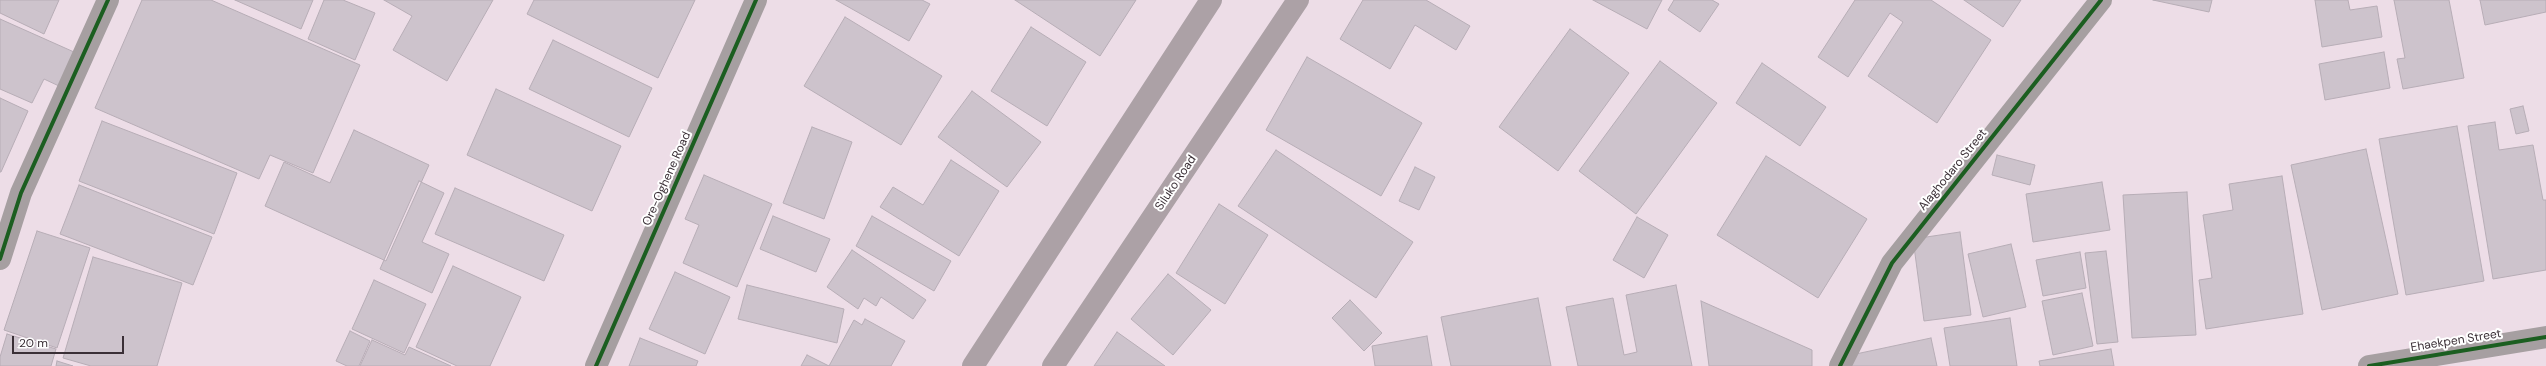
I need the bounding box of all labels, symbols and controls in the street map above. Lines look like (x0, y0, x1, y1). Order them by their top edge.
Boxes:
street label: Alaghodaro Street (1916, 126, 1990, 214)
street label: Ore-Oghene Road (640, 130, 694, 228)
street label: Siluko Road (1152, 153, 1200, 213)
street label: Ehaekpen Street (2410, 327, 2502, 355)
scale bar (14, 328, 126, 354)
text: 20 m (19, 335, 48, 351)

